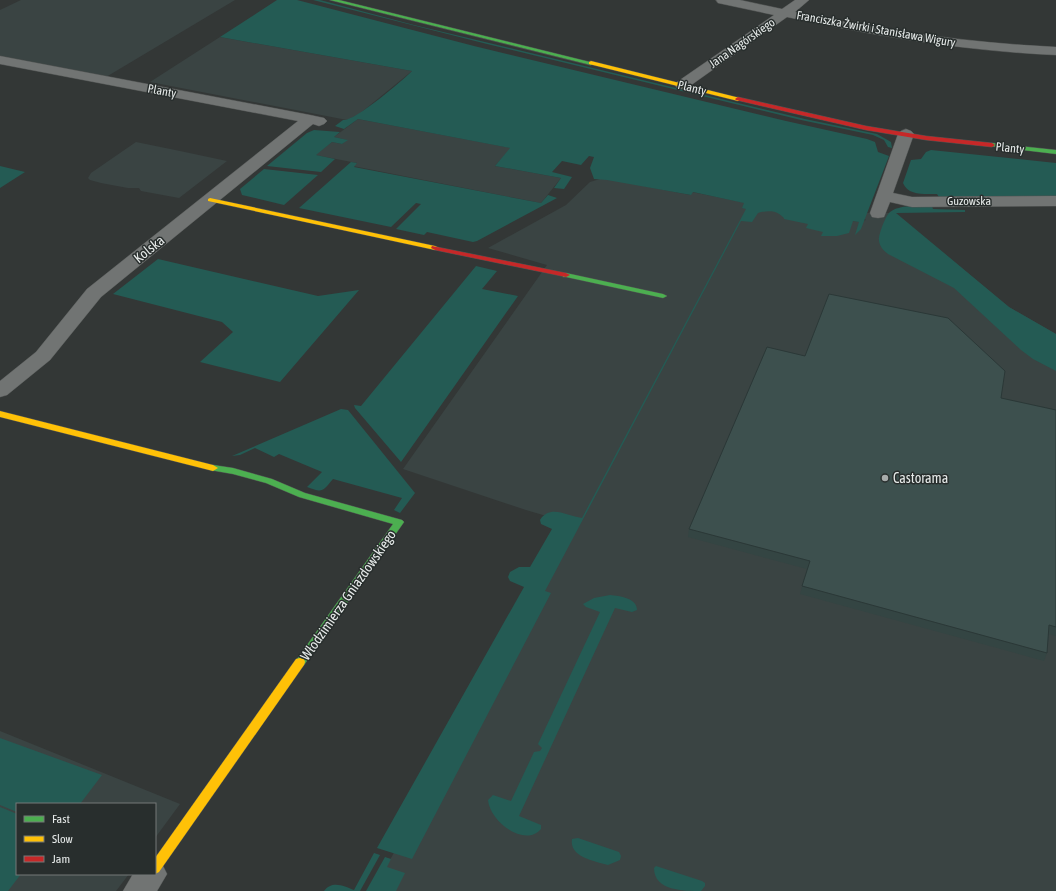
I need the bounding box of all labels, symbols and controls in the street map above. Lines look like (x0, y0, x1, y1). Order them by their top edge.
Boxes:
street label: Franciszka Żwirki i Stanisława Wigury (796, 8, 957, 50)
street label: Jana Nagórskiego (706, 15, 778, 71)
street label: Planty (676, 78, 708, 98)
street label: Planty (146, 81, 178, 101)
street label: Planty (995, 140, 1025, 156)
street label: Guzowska (947, 194, 991, 208)
street label: Kolska (131, 232, 167, 266)
place label: Castorama (893, 470, 948, 486)
marker: Castorama (880, 473, 890, 483)
street label: Włodzimierza Gniazdowskiego (297, 527, 399, 663)
legend (16, 803, 156, 875)
text: Fast (52, 812, 70, 826)
text: Slow (52, 832, 73, 846)
text: Jam (52, 852, 70, 866)

